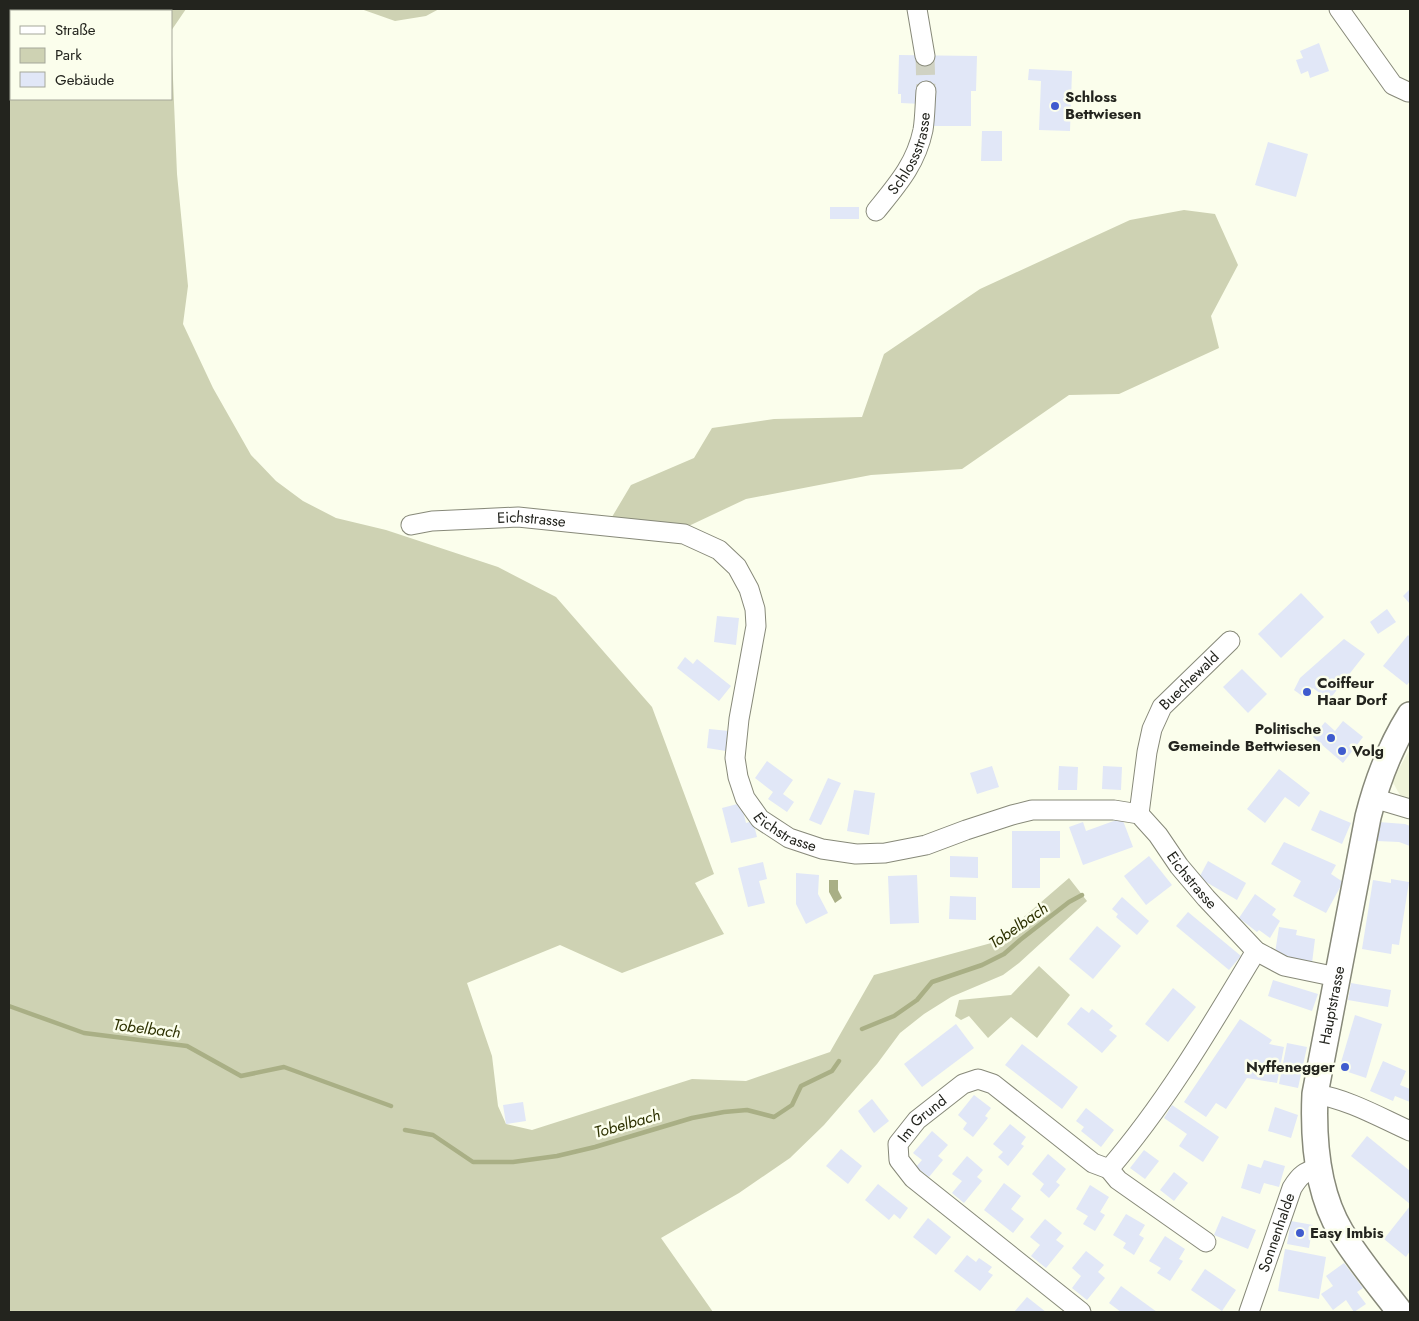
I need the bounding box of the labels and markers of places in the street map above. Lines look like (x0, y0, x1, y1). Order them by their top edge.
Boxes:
place label: Schloss Bettwiesen (1065, 86, 1141, 125)
marker: Schloss Bettwiesen (1049, 100, 1061, 112)
place label: Coiffeur Haar Dorf (1317, 672, 1388, 711)
marker: Coiffeur Haar Dorf (1301, 686, 1313, 698)
place label: Politische Gemeinde Bettwiesen (1168, 718, 1321, 757)
marker: Politische Gemeinde Bettwiesen (1325, 732, 1337, 744)
place label: Volg (1351, 740, 1384, 762)
marker: Volg (1336, 745, 1348, 757)
place label: Nyffenegger (1246, 1056, 1336, 1078)
marker: Nyffenegger (1339, 1061, 1351, 1073)
place label: Easy Imbis (1310, 1222, 1384, 1244)
marker: Easy Imbis (1294, 1227, 1306, 1239)

